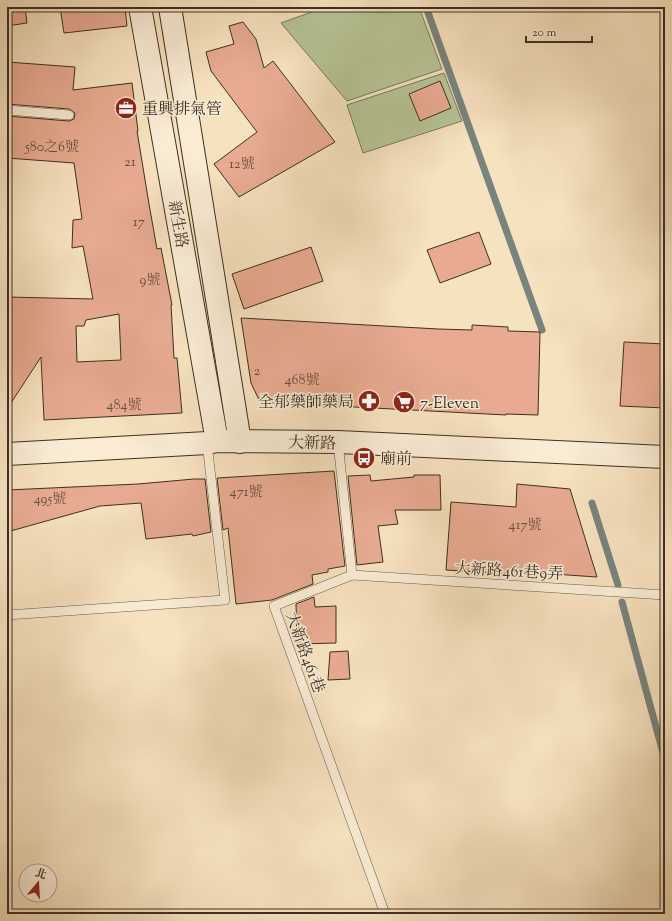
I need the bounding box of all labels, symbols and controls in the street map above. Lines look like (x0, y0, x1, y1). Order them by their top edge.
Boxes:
scale bar (526, 18, 592, 44)
text: 20 m (532, 24, 557, 42)
office icon: 重興排氣管 (113, 95, 139, 121)
place label: 重興排氣管 (142, 99, 222, 122)
house number: 580之6號 (24, 138, 79, 158)
house number: 21 (124, 153, 136, 173)
house number: 12號 (229, 155, 255, 175)
street label: 新生路 (161, 199, 192, 250)
house number: 17 (133, 213, 145, 233)
house number: 9號 (140, 271, 160, 291)
house number: 2 (254, 362, 261, 382)
house number: 468號 (285, 371, 319, 391)
pharmacy icon: 全郁藥師藥局 (356, 388, 382, 414)
supermarket icon: 7-Eleven (391, 389, 417, 415)
place label: 全郁藥師藥局 (258, 392, 354, 415)
place label: 7-Eleven (420, 393, 480, 416)
house number: 484號 (107, 396, 141, 416)
street label: 大新路 (288, 433, 336, 456)
bus stop icon: 廟前 (351, 445, 377, 471)
place label: 廟前 (380, 449, 412, 472)
house number: 471號 (230, 483, 262, 503)
house number: 495號 (34, 490, 66, 510)
house number: 417號 (509, 516, 541, 536)
street label: 大新路461巷9弄 (454, 558, 564, 587)
street label: 大新路461巷 (278, 609, 329, 697)
north arrow (18, 863, 58, 903)
text: 北 (33, 865, 48, 884)

